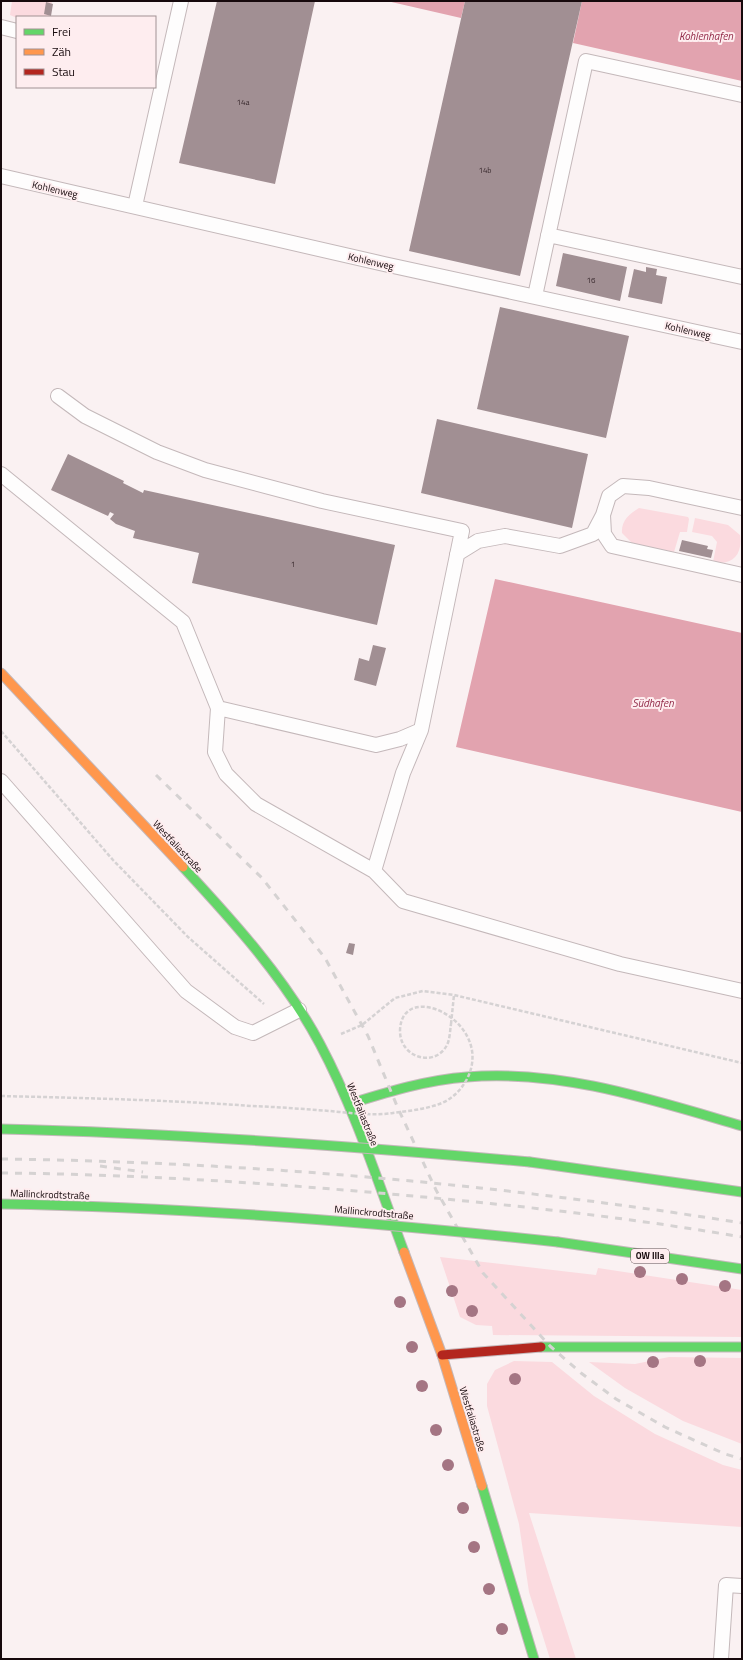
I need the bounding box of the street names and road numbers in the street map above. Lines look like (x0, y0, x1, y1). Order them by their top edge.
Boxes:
street label: Kohlenweg (30, 177, 79, 202)
street label: Kohlenweg (346, 249, 395, 274)
street label: Kohlenweg (663, 318, 712, 343)
street label: Westfaliastraße (149, 817, 206, 876)
street label: Westfaliastraße (343, 1080, 382, 1148)
street label: Mallinckrodtstraße (10, 1186, 90, 1203)
street label: Mallinckrodtstraße (334, 1202, 414, 1223)
road number: OW IIIa (631, 1249, 669, 1263)
street label: Westfaliastraße (456, 1385, 490, 1453)

